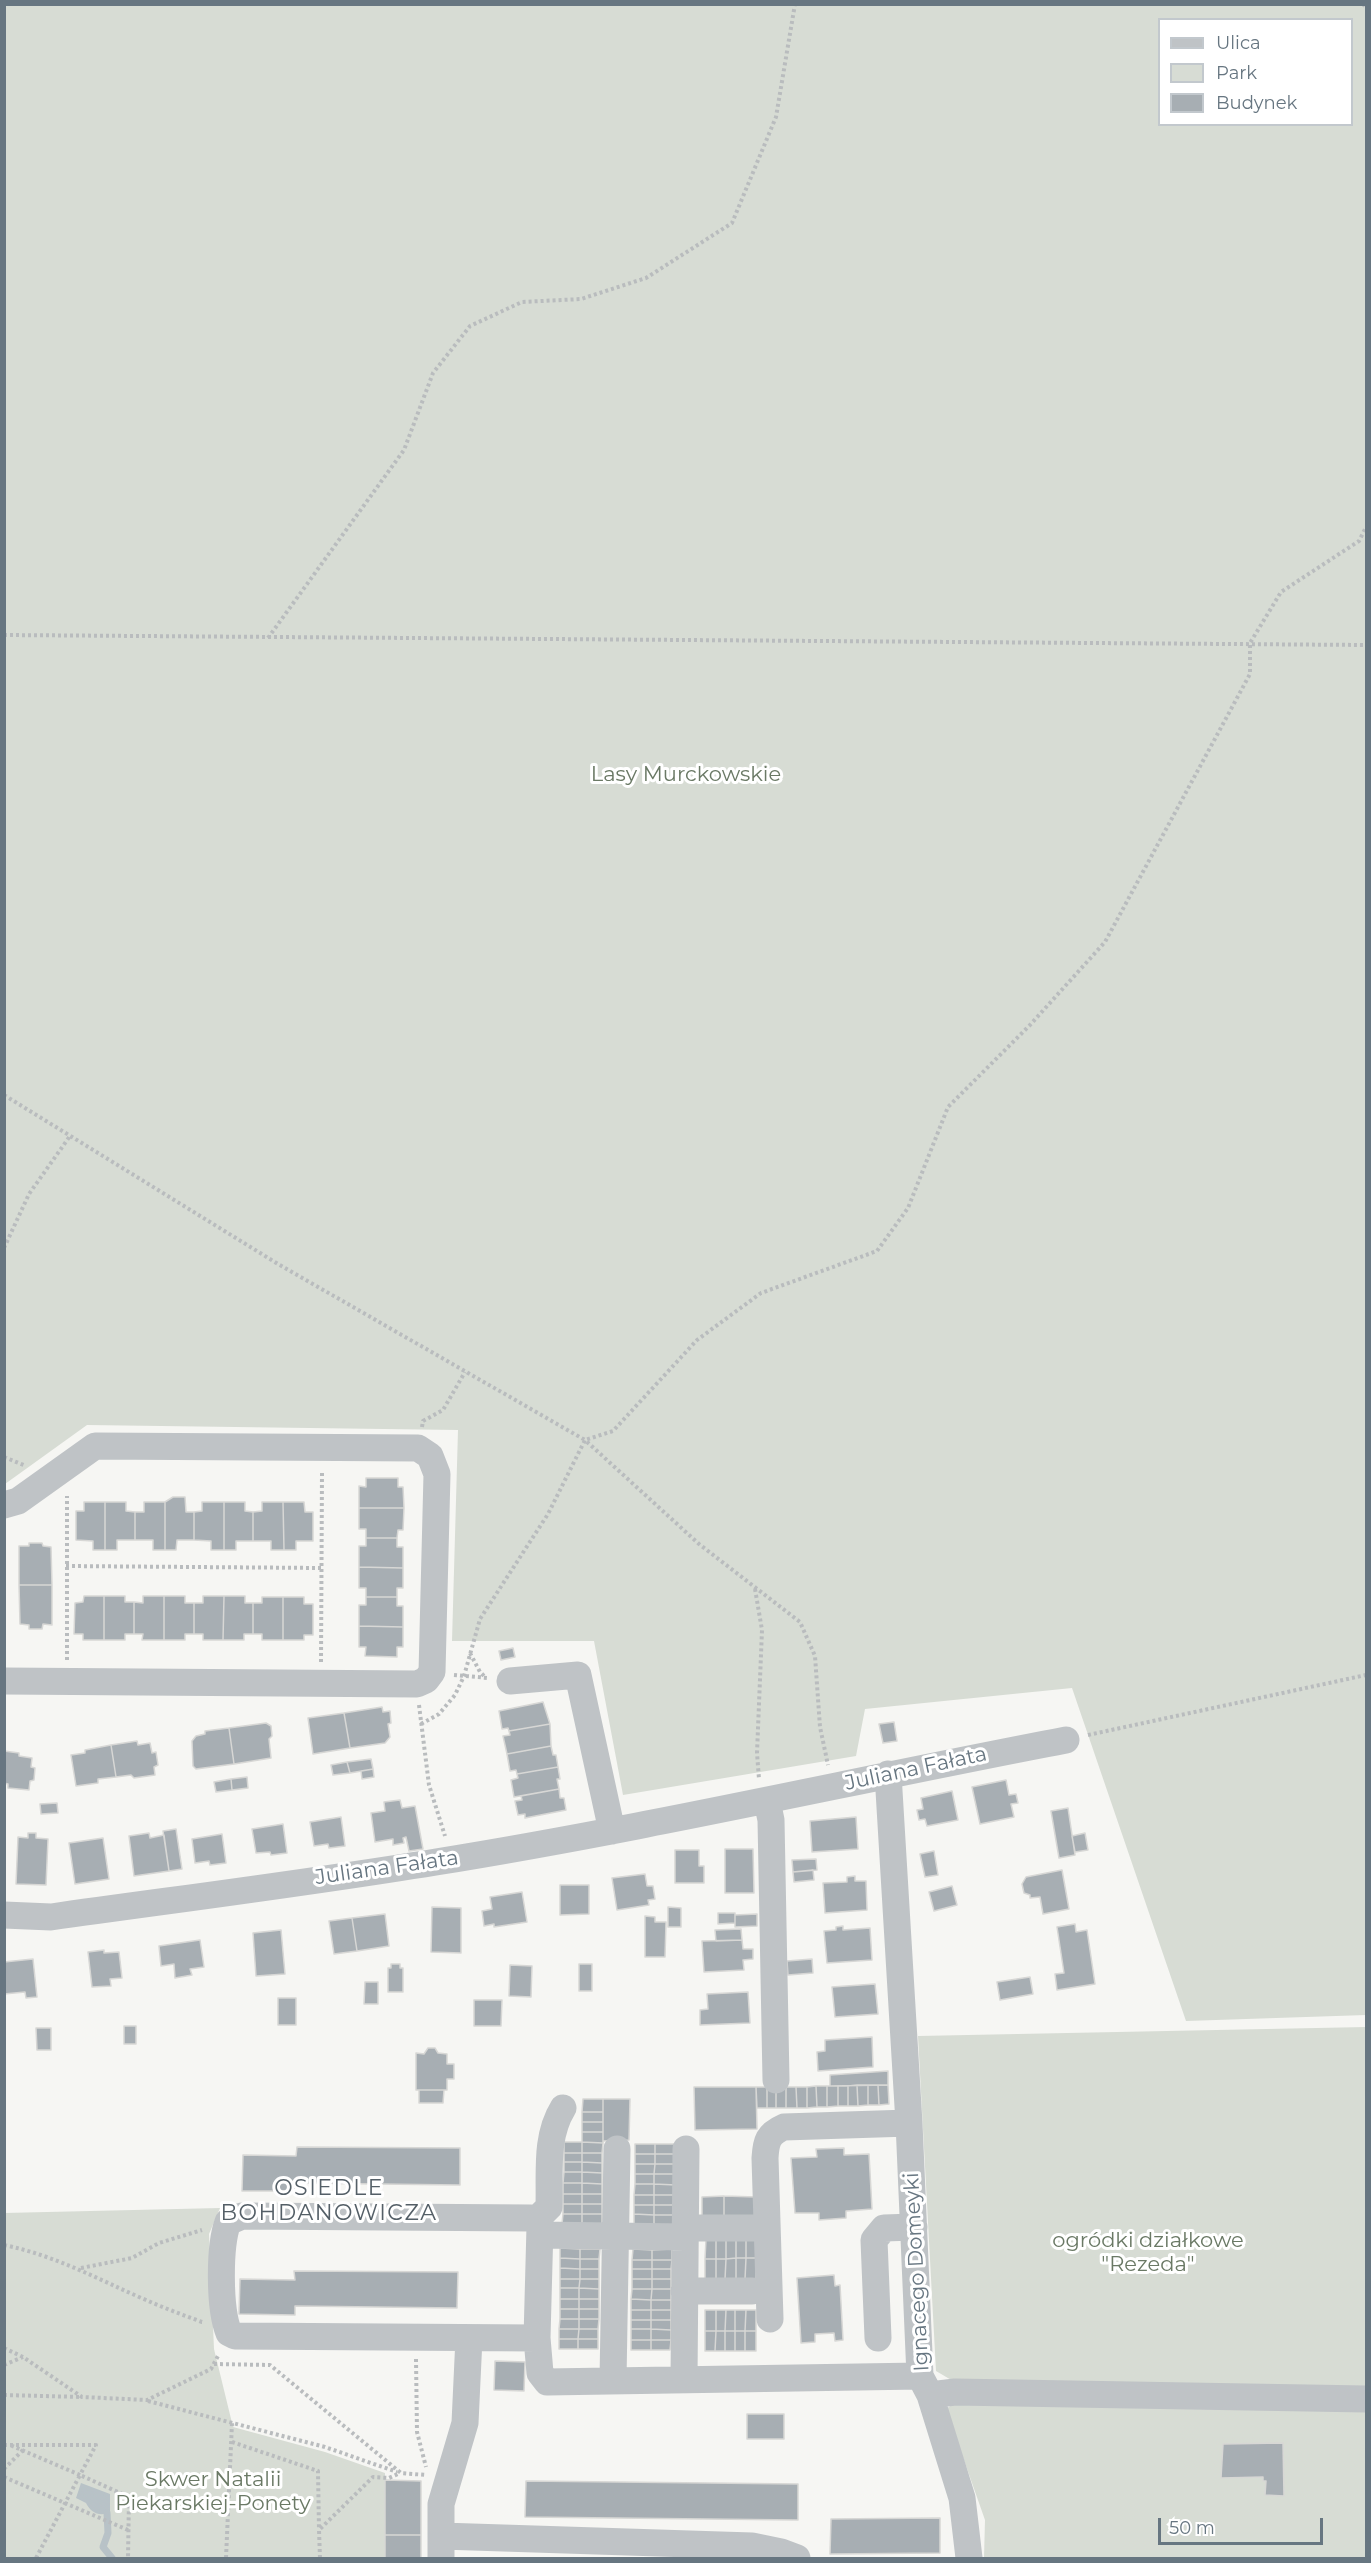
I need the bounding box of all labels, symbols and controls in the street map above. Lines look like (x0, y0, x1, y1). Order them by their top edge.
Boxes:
legend (1158, 18, 1353, 126)
text: Ulica (1216, 32, 1261, 54)
text: Park (1216, 62, 1257, 84)
text: Budynek (1216, 92, 1297, 114)
park label: Lasy Murckowskie (591, 762, 781, 788)
street label: Juliana Fałata (843, 1742, 989, 1796)
street label: Juliana Fałata (314, 1845, 460, 1891)
street label: Ignacego Domeyki (899, 2172, 935, 2372)
district label: OSIEDLE BOHDANOWICZA (221, 2176, 437, 2228)
park label: ogródki działkowe "Rezeda" (1052, 2228, 1244, 2278)
park label: Skwer Natalii Piekarskiej-Ponety (115, 2467, 311, 2517)
scale bar (1161, 2506, 1326, 2544)
text: 50 m (1169, 2517, 1215, 2539)

